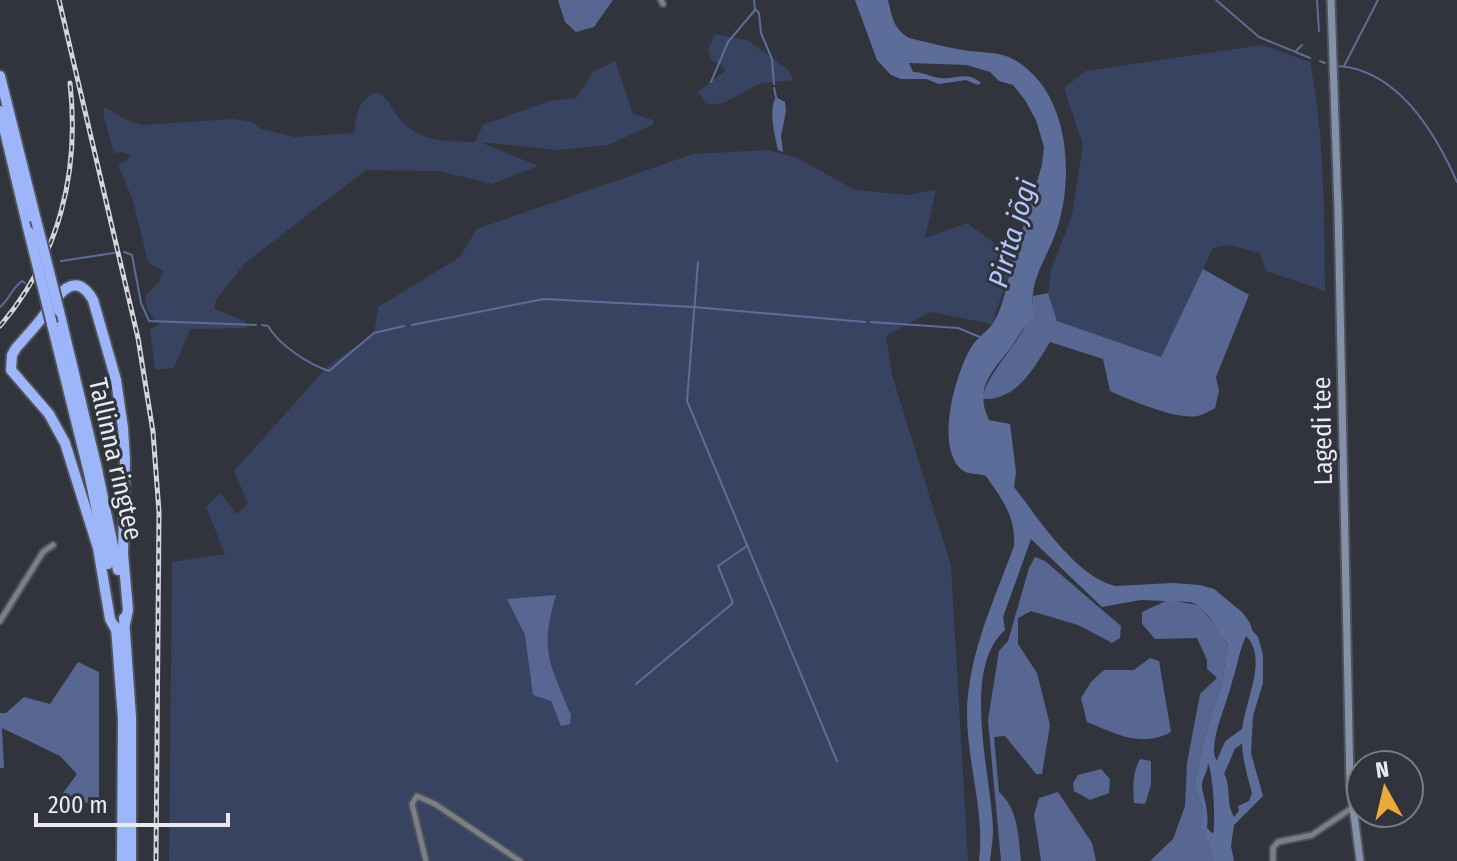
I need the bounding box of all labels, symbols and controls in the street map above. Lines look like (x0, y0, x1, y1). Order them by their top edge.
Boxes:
water label: Pirita jõgi (981, 175, 1044, 291)
street label: Tallinna ringtee (82, 375, 149, 543)
street label: Lagedi tee (1306, 376, 1339, 486)
north arrow (1345, 749, 1425, 829)
text: N (1374, 755, 1391, 784)
scale bar (36, 777, 228, 827)
text: 200 m (48, 791, 108, 819)

